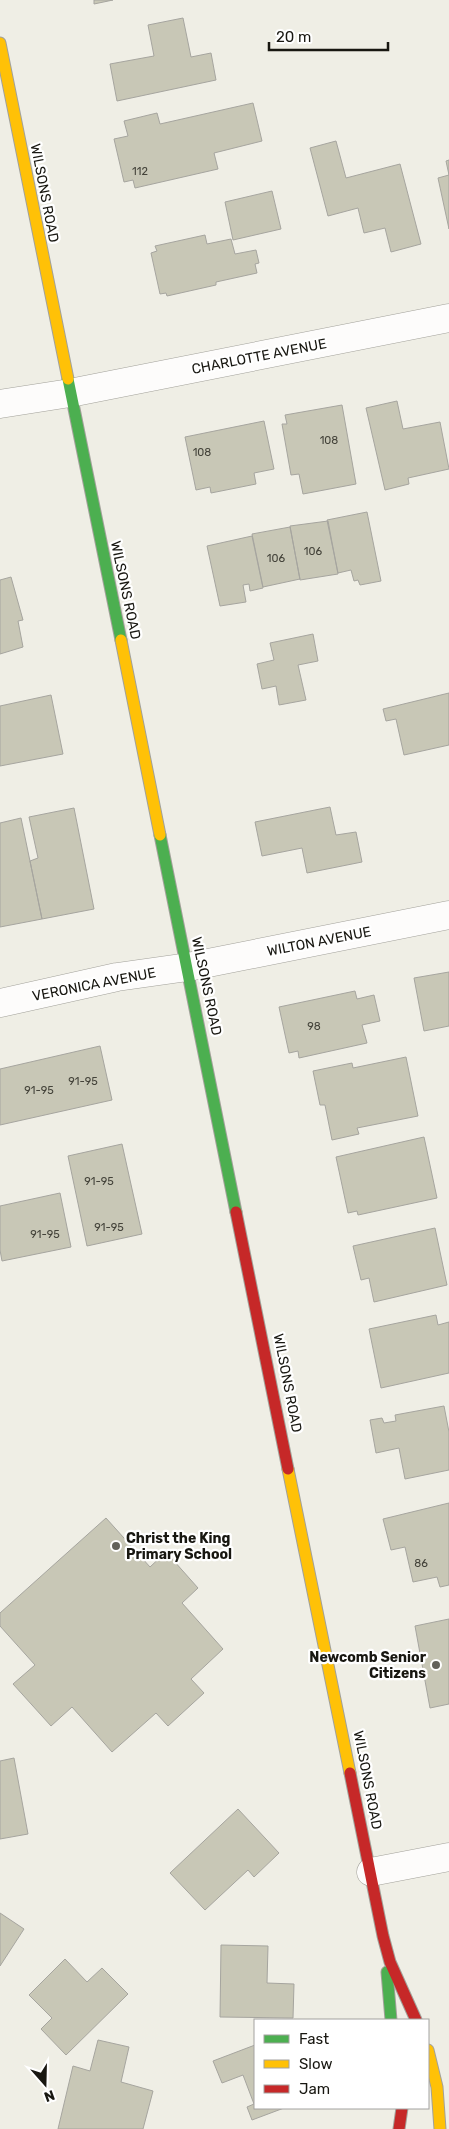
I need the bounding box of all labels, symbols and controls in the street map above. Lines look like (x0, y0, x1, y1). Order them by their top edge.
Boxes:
scale bar (269, 20, 388, 52)
text: 20 m (276, 28, 311, 46)
street label: WILSONS ROAD (27, 142, 62, 244)
house number: 112 (132, 165, 148, 178)
street label: CHARLOTTE AVENUE (190, 335, 328, 378)
house number: 108 (320, 434, 338, 447)
house number: 108 (193, 446, 211, 459)
street label: WILSONS ROAD (107, 539, 144, 641)
house number: 106 (304, 545, 323, 558)
house number: 106 (267, 552, 286, 565)
street label: WILTON AVENUE (266, 923, 373, 960)
street label: WILSONS ROAD (188, 935, 225, 1037)
street label: VERONICA AVENUE (31, 964, 157, 1005)
house number: 98 (307, 1020, 321, 1033)
house number: 91-95 (68, 1075, 98, 1088)
house number: 91-95 (24, 1084, 54, 1097)
house number: 91-95 (84, 1175, 114, 1188)
house number: 91-95 (94, 1221, 124, 1234)
house number: 91-95 (30, 1228, 60, 1241)
street label: WILSONS ROAD (270, 1332, 305, 1434)
place label: Christ the King Primary School (126, 1530, 232, 1563)
marker: Christ the King Primary School (110, 1540, 122, 1552)
house number: 86 (414, 1557, 428, 1570)
place label: Newcomb Senior Citizens (309, 1649, 427, 1682)
marker: Newcomb Senior Citizens (430, 1659, 442, 1671)
street label: WILSONS ROAD (350, 1729, 385, 1831)
legend (254, 2019, 429, 2109)
text: Fast (299, 2030, 329, 2048)
text: Slow (299, 2055, 332, 2073)
north arrow (20, 2059, 70, 2109)
text: Jam (299, 2080, 330, 2098)
text: N (42, 2086, 57, 2105)

